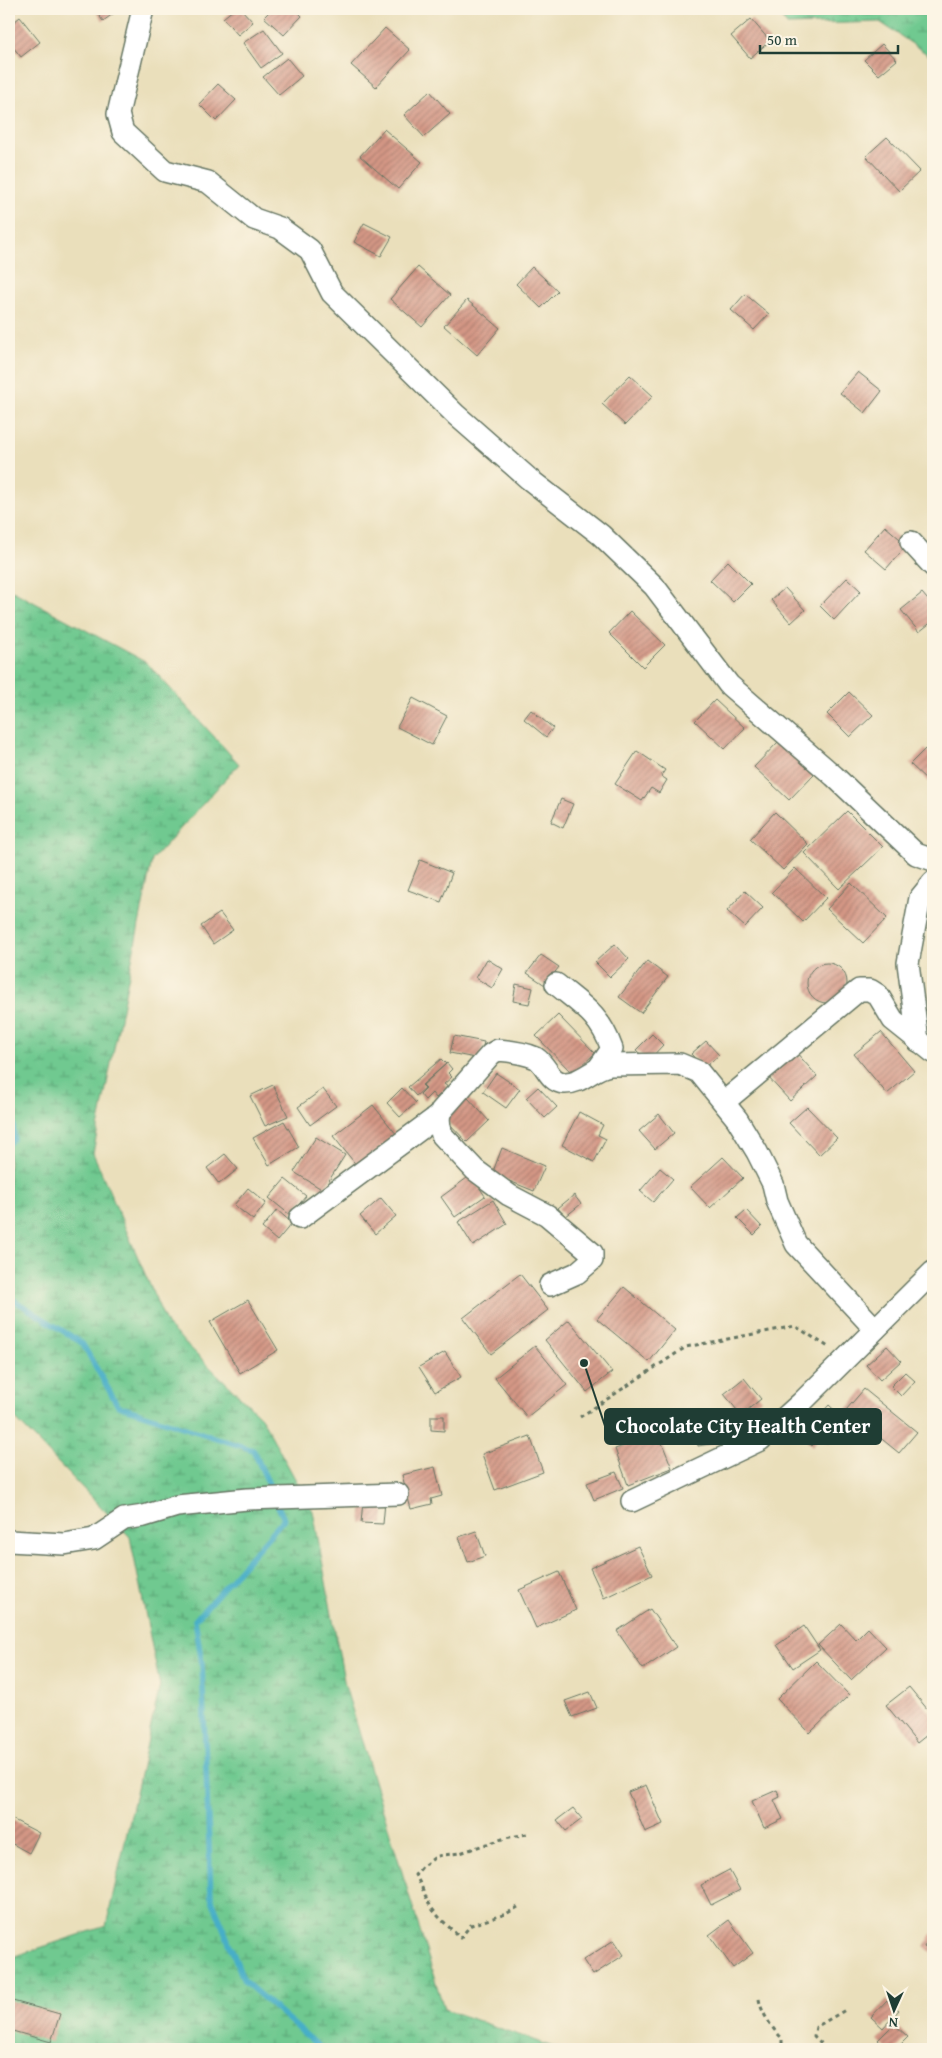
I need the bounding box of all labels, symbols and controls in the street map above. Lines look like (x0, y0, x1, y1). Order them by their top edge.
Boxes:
scale bar (760, 22, 897, 54)
text: 50 m (767, 29, 798, 50)
callout: Chocolate City Health Center (605, 1409, 881, 1444)
text: Chocolate City Health Center (615, 1411, 871, 1440)
north arrow (870, 1986, 920, 2036)
text: N (887, 2013, 899, 2033)

